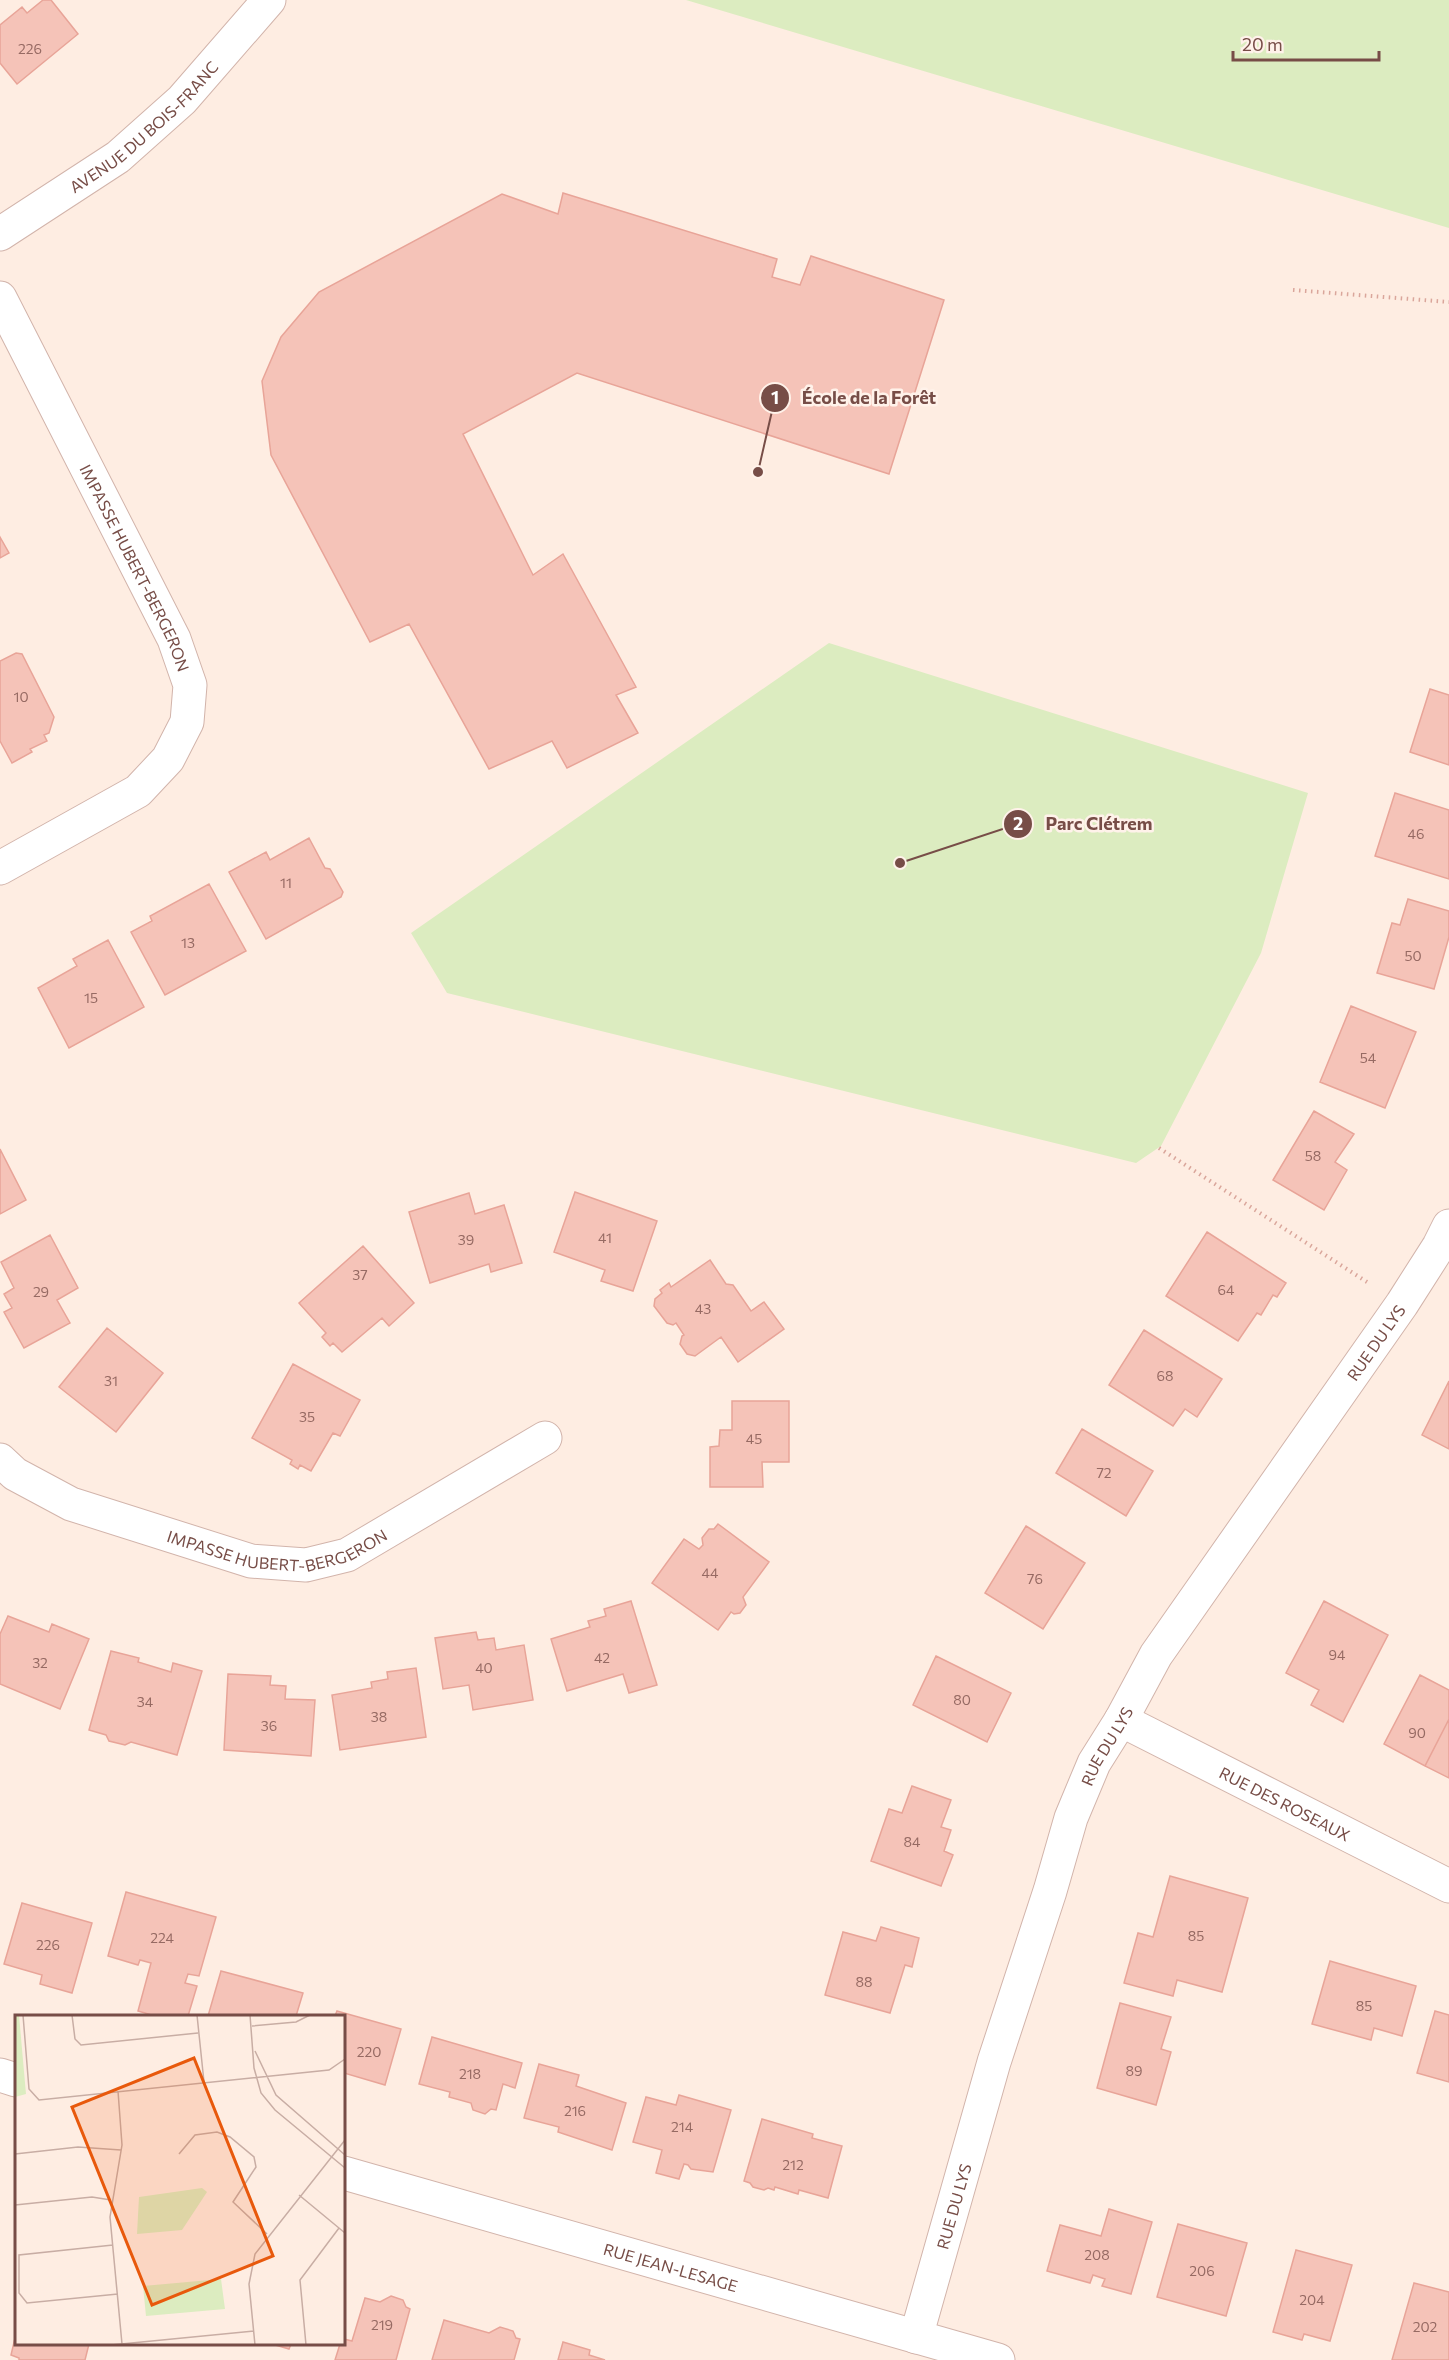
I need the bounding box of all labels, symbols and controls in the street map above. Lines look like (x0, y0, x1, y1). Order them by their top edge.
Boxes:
scale bar (1233, 24, 1378, 62)
text: 20 m (1242, 33, 1283, 55)
house number: 226 (18, 40, 42, 57)
street label: AVENUE DU BOIS-FRANC (65, 57, 221, 196)
callout: École de la Forêt (760, 380, 948, 416)
text: 1 (771, 386, 779, 408)
text: École de la Forêt (802, 386, 937, 408)
street label: IMPASSE HUBERT-BERGERON (77, 461, 194, 674)
house number: 10 (13, 688, 29, 705)
callout: Parc Clétrem (1003, 806, 1164, 842)
text: 2 (1013, 812, 1023, 834)
text: Parc Clétrem (1045, 812, 1153, 834)
house number: 46 (1408, 825, 1424, 842)
house number: 11 (280, 874, 292, 891)
house number: 13 (181, 934, 195, 951)
house number: 50 (1404, 947, 1422, 964)
house number: 15 (84, 989, 98, 1006)
house number: 54 (1360, 1049, 1377, 1066)
house number: 58 (1305, 1147, 1321, 1164)
house number: 41 (598, 1229, 612, 1246)
house number: 39 (458, 1231, 474, 1248)
house number: 37 (352, 1266, 368, 1283)
house number: 64 (1218, 1281, 1235, 1298)
house number: 29 (33, 1283, 49, 1300)
house number: 43 (695, 1300, 711, 1317)
street label: RUE DU LYS (1342, 1301, 1408, 1384)
house number: 68 (1157, 1367, 1174, 1384)
house number: 31 (104, 1372, 118, 1389)
house number: 35 (299, 1408, 315, 1425)
house number: 45 (746, 1430, 762, 1447)
house number: 72 (1096, 1464, 1112, 1481)
street label: IMPASSE HUBERT-BERGERON (162, 1518, 390, 1542)
text: IMPASSE HUBERT-BERGERON (165, 1524, 390, 1574)
house number: 44 (702, 1564, 719, 1581)
house number: 76 (1027, 1570, 1043, 1587)
house number: 94 (1329, 1646, 1346, 1663)
house number: 42 (594, 1649, 610, 1666)
house number: 32 (32, 1654, 48, 1671)
house number: 40 (475, 1659, 493, 1676)
house number: 80 (953, 1691, 971, 1708)
house number: 34 (137, 1693, 154, 1710)
street label: RUE DU LYS (1076, 1703, 1136, 1788)
house number: 38 (371, 1708, 387, 1725)
house number: 36 (261, 1717, 277, 1734)
house number: 90 (1408, 1724, 1426, 1741)
street label: RUE DES ROSEAUX (1217, 1762, 1354, 1844)
house number: 84 (904, 1833, 921, 1850)
house number: 85 (1188, 1927, 1204, 1944)
house number: 224 (150, 1929, 174, 1946)
house number: 226 (36, 1936, 60, 1953)
house number: 88 (856, 1973, 873, 1990)
house number: 85 (1356, 1997, 1372, 2014)
inset map (15, 2015, 345, 2345)
house number: 220 (357, 2043, 381, 2060)
house number: 89 (1126, 2062, 1143, 2079)
house number: 218 (459, 2065, 481, 2082)
house number: 216 (564, 2102, 586, 2119)
house number: 214 (671, 2118, 694, 2135)
house number: 212 (782, 2156, 804, 2173)
street label: RUE DU LYS (932, 2161, 974, 2251)
street label: RUE JEAN-LESAGE (602, 2238, 740, 2295)
house number: 208 (1084, 2246, 1110, 2263)
house number: 206 (1189, 2262, 1215, 2279)
house number: 204 (1299, 2291, 1325, 2308)
house number: 219 (371, 2316, 393, 2333)
house number: 202 (1413, 2318, 1438, 2335)

